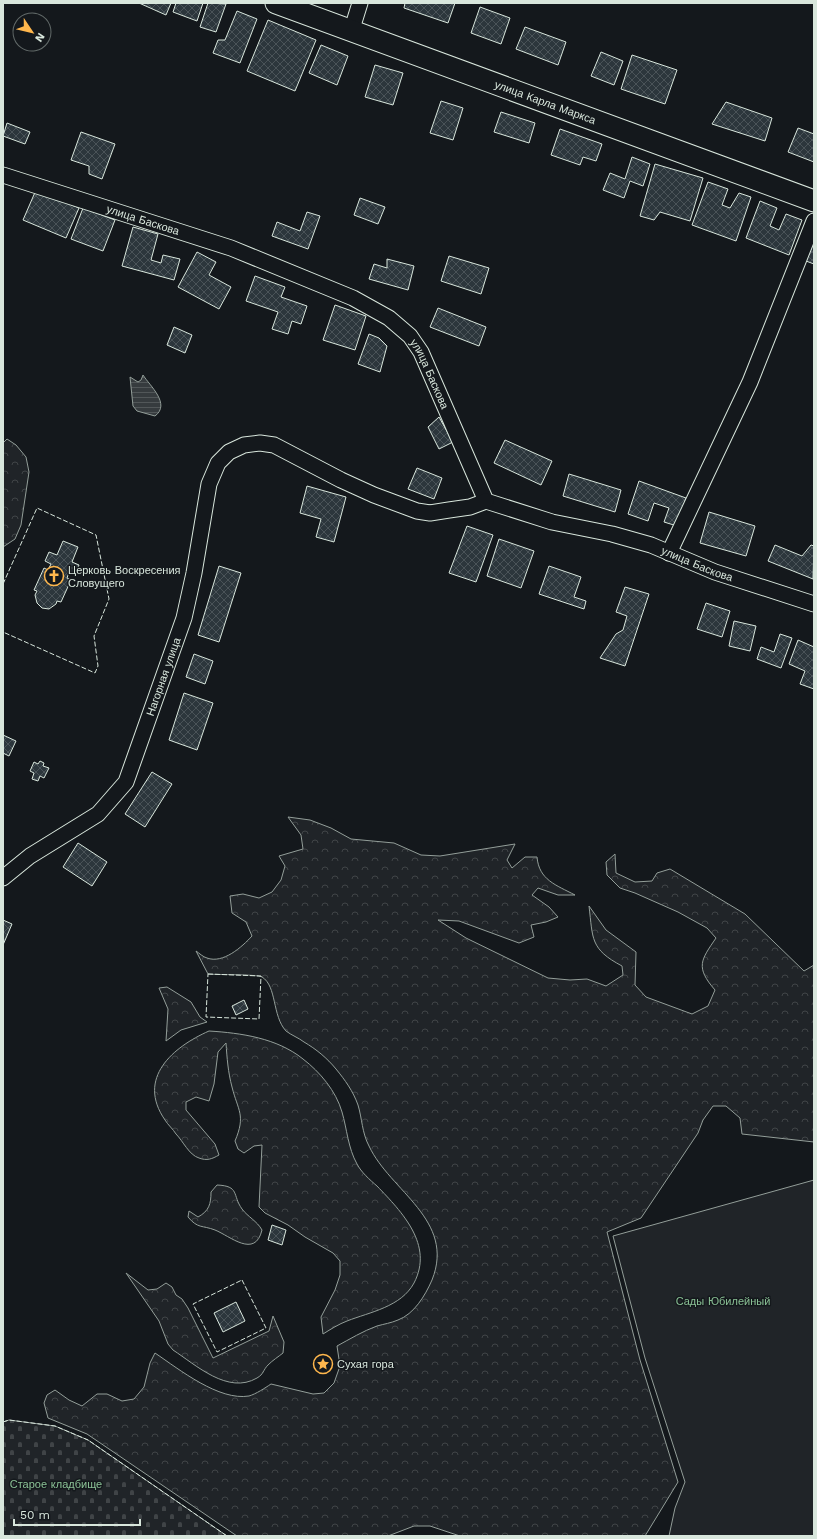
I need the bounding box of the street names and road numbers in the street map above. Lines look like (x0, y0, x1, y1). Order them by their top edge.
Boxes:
street label: улица Карла Маркса (493, 78, 598, 127)
street label: улица Баскова (105, 203, 182, 238)
street label: улица Баскова (407, 337, 451, 412)
street label: улица Баскова (659, 544, 735, 585)
street label: Нагорная улица (144, 635, 184, 718)

